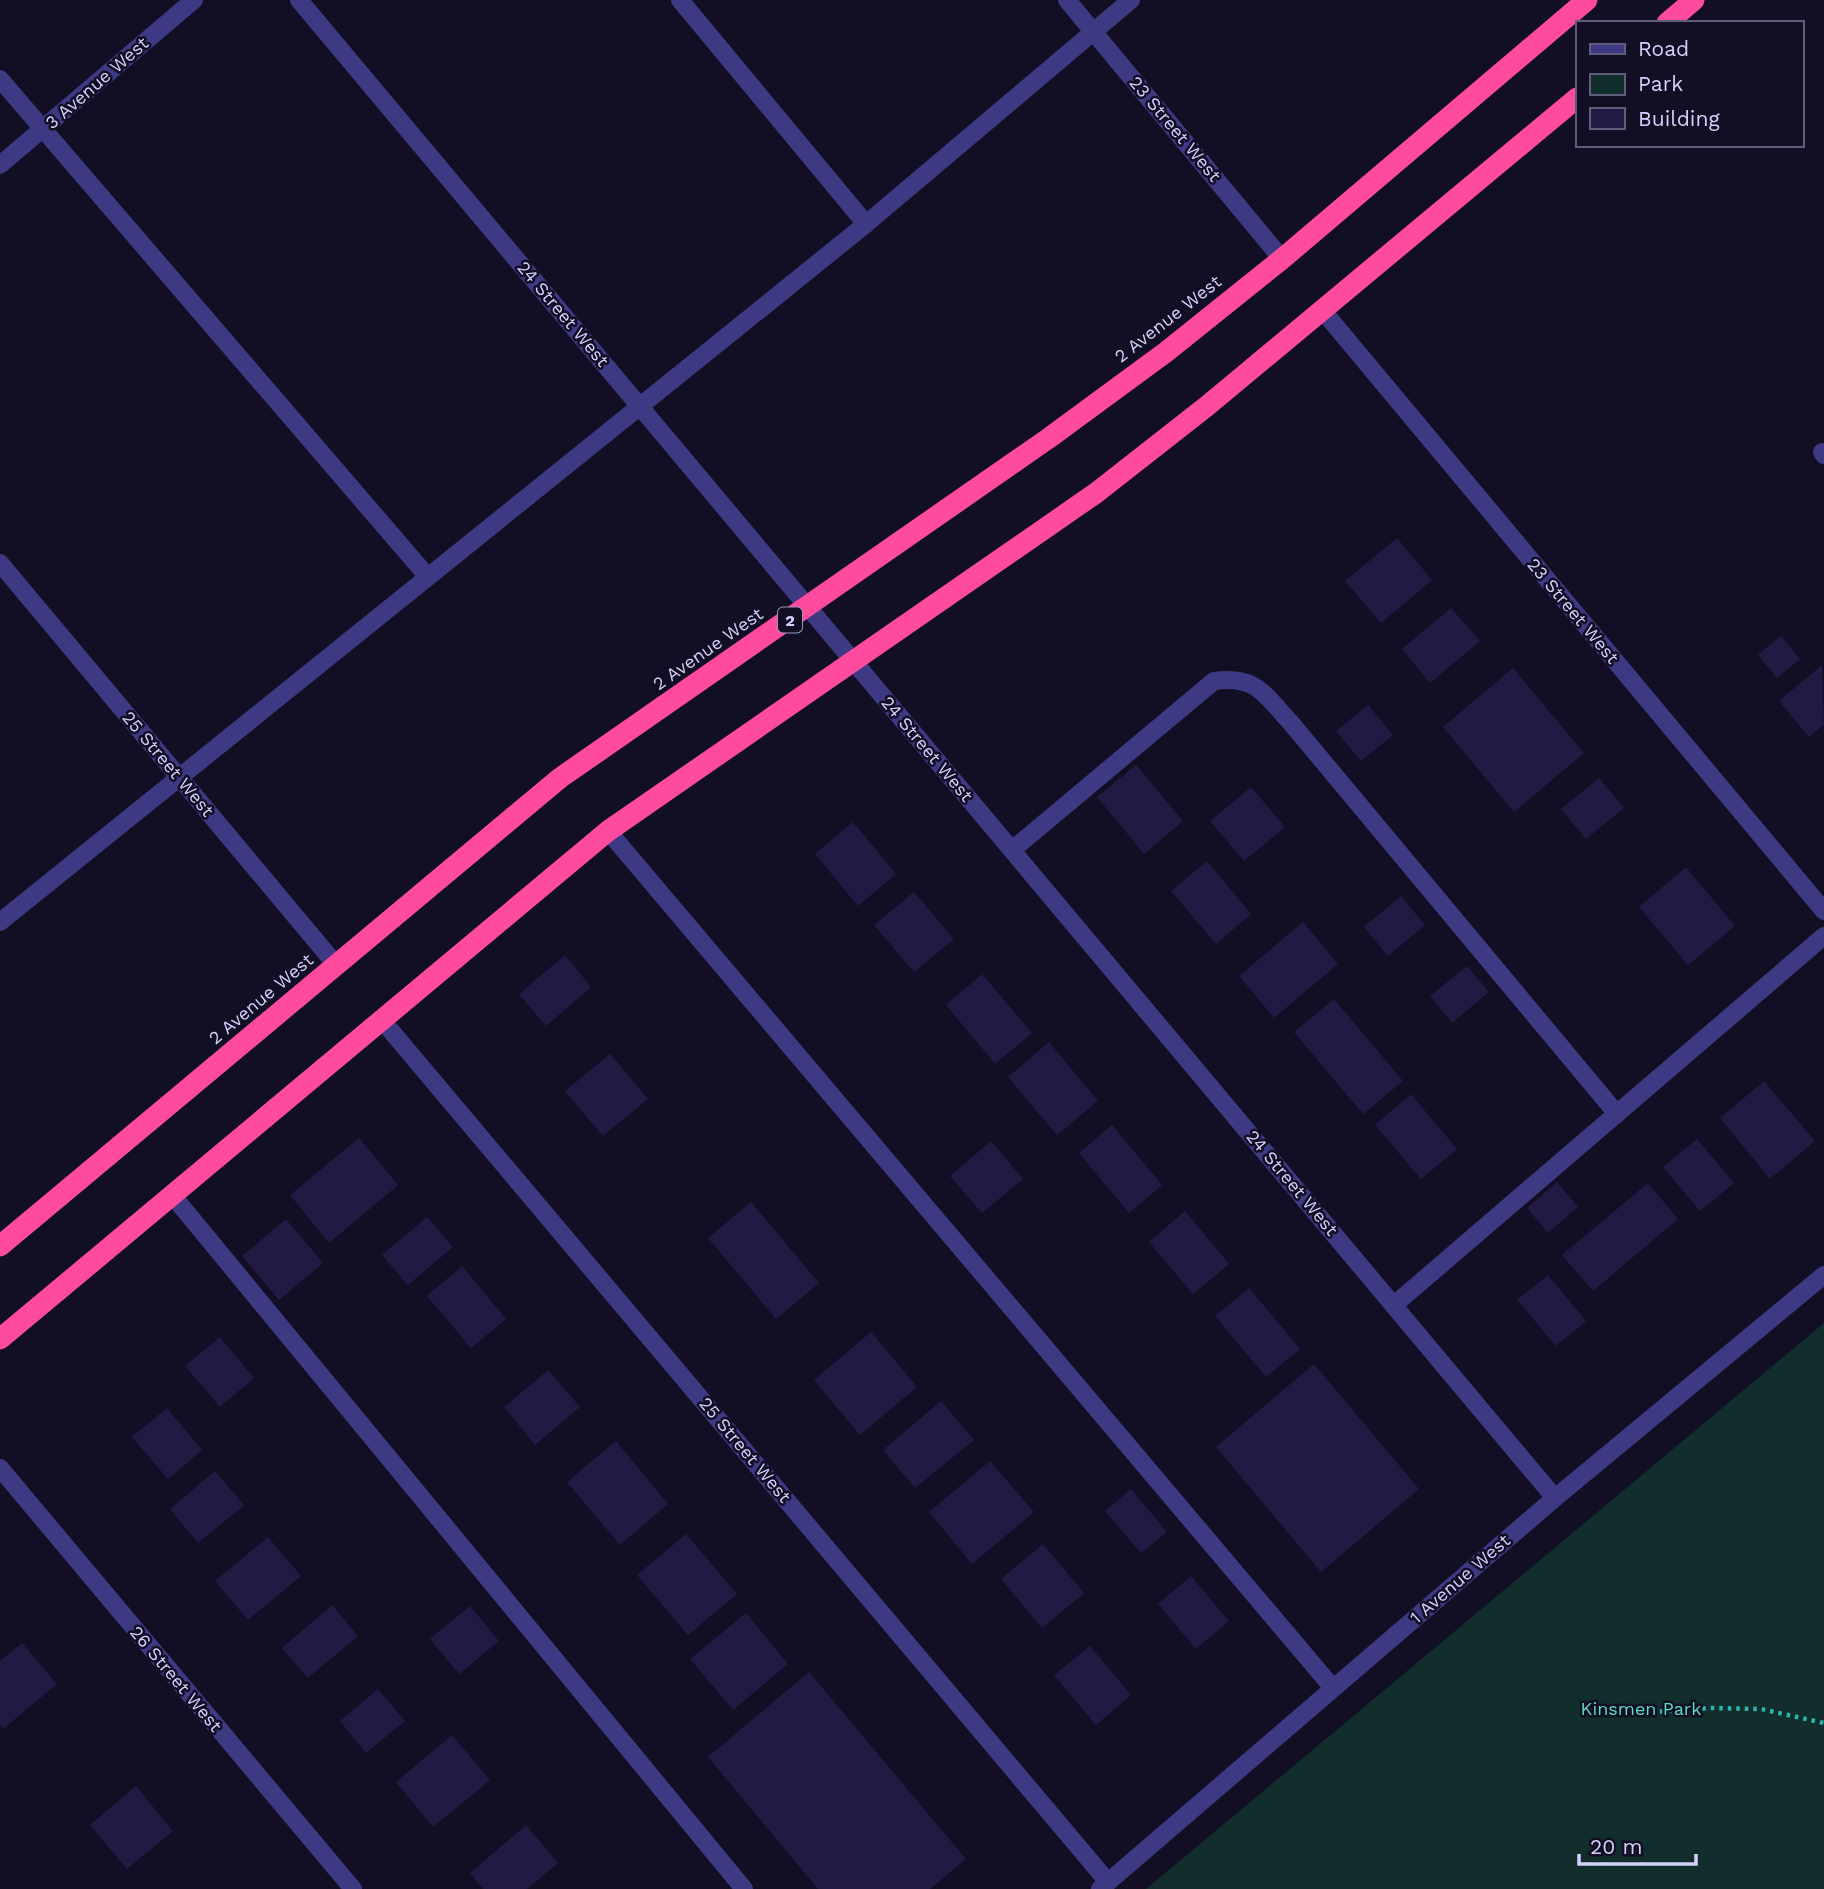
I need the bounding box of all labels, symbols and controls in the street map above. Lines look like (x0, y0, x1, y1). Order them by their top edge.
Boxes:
legend (1576, 21, 1803, 147)
street label: 3 Avenue West (41, 32, 153, 133)
text: Road (1638, 36, 1689, 61)
text: Park (1638, 71, 1683, 96)
street label: 23 Street West (1125, 72, 1226, 186)
text: Building (1638, 106, 1720, 131)
street label: 24 Street West (513, 257, 614, 371)
street label: 2 Avenue West (1110, 270, 1225, 367)
street label: 23 Street West (1523, 554, 1624, 668)
street label: 2 Avenue West (649, 603, 767, 694)
road number: 2 (778, 608, 802, 632)
street label: 24 Street West (877, 692, 978, 806)
street label: 25 Street West (118, 707, 219, 821)
street label: 2 Avenue West (204, 949, 317, 1048)
street label: 24 Street West (1242, 1126, 1343, 1240)
street label: 25 Street West (695, 1393, 796, 1507)
street label: 1 Avenue West (1405, 1529, 1514, 1628)
street label: 26 Street West (126, 1622, 227, 1736)
park label: Kinsmen Park (1581, 1698, 1701, 1719)
scale bar (1579, 1822, 1696, 1866)
text: 20 m (1590, 1834, 1642, 1859)

